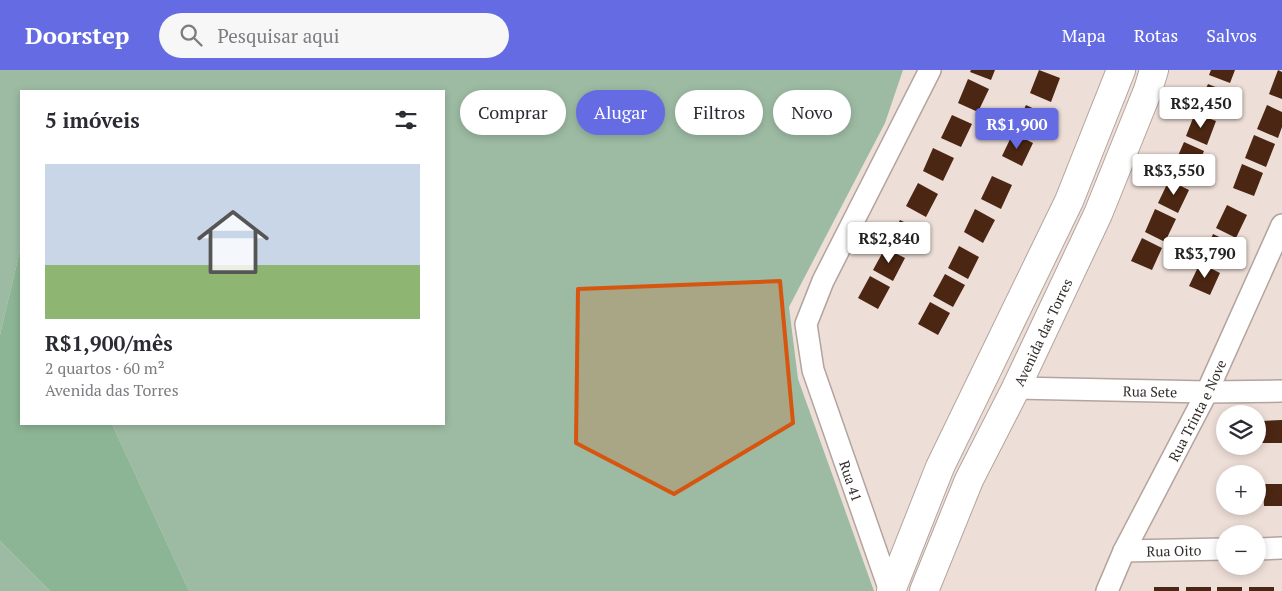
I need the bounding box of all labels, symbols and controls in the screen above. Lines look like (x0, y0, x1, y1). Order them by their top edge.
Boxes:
search box (159, 13, 509, 58)
text: Doorstep (25, 19, 129, 51)
icon: search (177, 21, 205, 49)
text: Pesquisar aqui (217, 23, 339, 48)
text: Mapa (1062, 23, 1106, 47)
text: Rotas (1134, 23, 1178, 47)
text: Salvos (1206, 23, 1257, 47)
pin: R$2,450 (1155, 87, 1247, 129)
chip: Comprar (460, 90, 566, 135)
chip: Alugar (576, 90, 665, 135)
chip: Filtros (675, 90, 763, 135)
chip: Novo (773, 90, 851, 135)
text: R$2,450 (1170, 92, 1232, 114)
text: 5 imóveis (45, 106, 140, 134)
icon: filters (392, 106, 420, 134)
pin: R$1,900 (971, 108, 1063, 150)
text: R$1,900 (986, 113, 1048, 135)
pin: R$3,550 (1128, 154, 1220, 196)
text: R$3,550 (1143, 159, 1205, 181)
icon: home (188, 197, 278, 287)
pin: R$2,840 (843, 222, 935, 264)
text: R$2,840 (858, 227, 920, 249)
pin: R$3,790 (1159, 236, 1251, 279)
text: R$3,790 (1174, 242, 1236, 264)
street label: Avenida das Torres (1009, 275, 1076, 389)
text: R$1,900/mês (45, 329, 173, 357)
street label: Rua Trinta e Nove (1163, 356, 1230, 464)
text: 2 quartos · 60 m² (45, 357, 165, 379)
text: Avenida das Torres (45, 379, 179, 401)
street label: Rua Sete (1123, 381, 1177, 401)
map controls (1216, 405, 1266, 575)
button: layers (1216, 405, 1266, 455)
street label: Rua 41 (835, 458, 867, 504)
button: + (1216, 465, 1266, 515)
button: − (1216, 525, 1266, 575)
street label: Rua Oito (1146, 540, 1202, 560)

